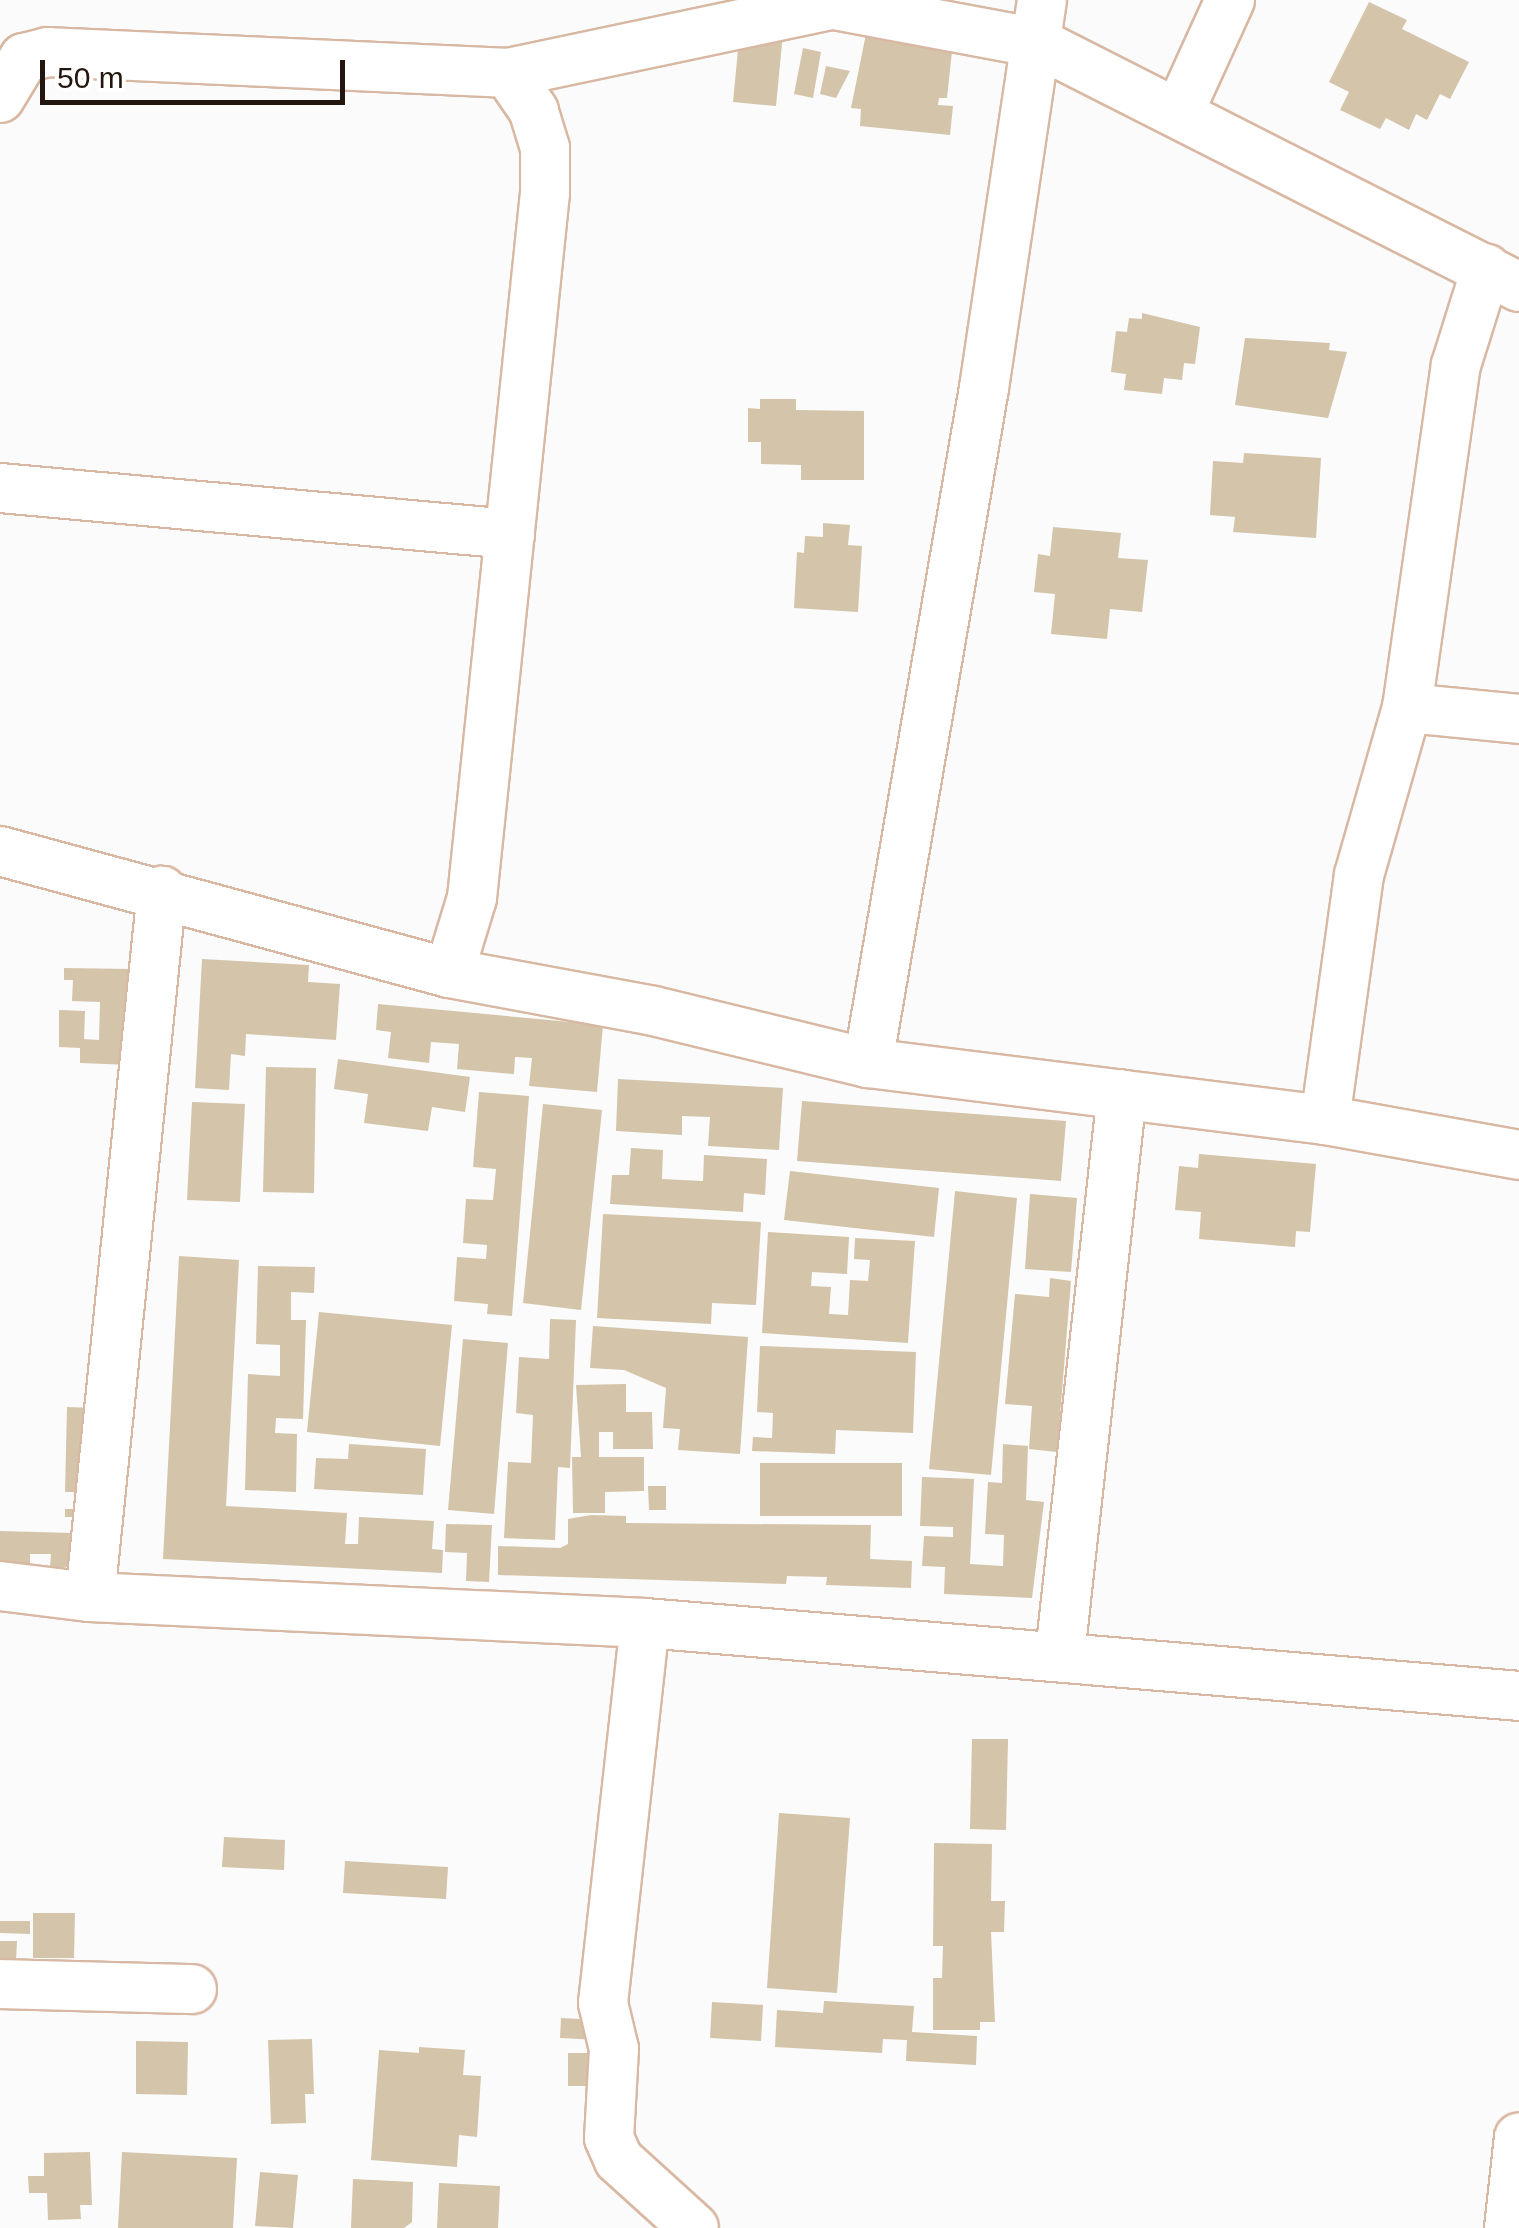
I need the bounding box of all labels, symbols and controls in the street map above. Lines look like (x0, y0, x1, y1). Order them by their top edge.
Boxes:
scale bar (45, 40, 350, 102)
text: 50 m (57, 61, 124, 94)

